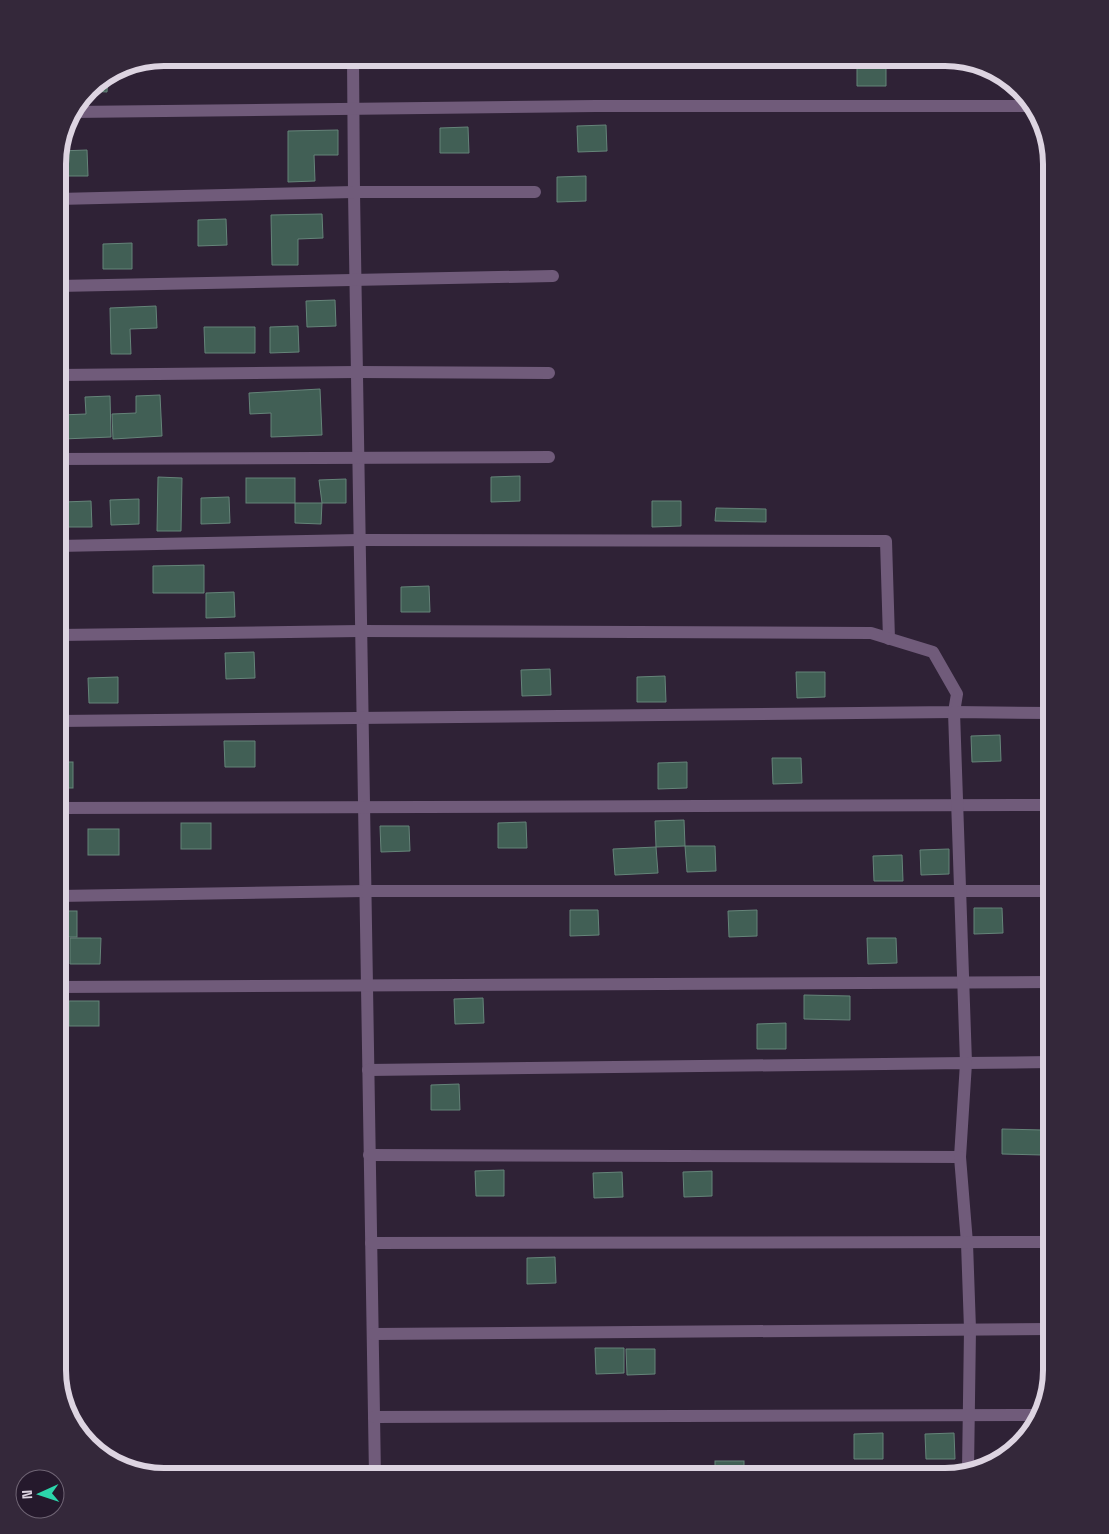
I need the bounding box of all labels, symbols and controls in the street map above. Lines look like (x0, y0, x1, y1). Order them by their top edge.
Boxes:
north arrow (15, 1469, 65, 1519)
text: N (18, 1490, 36, 1500)

